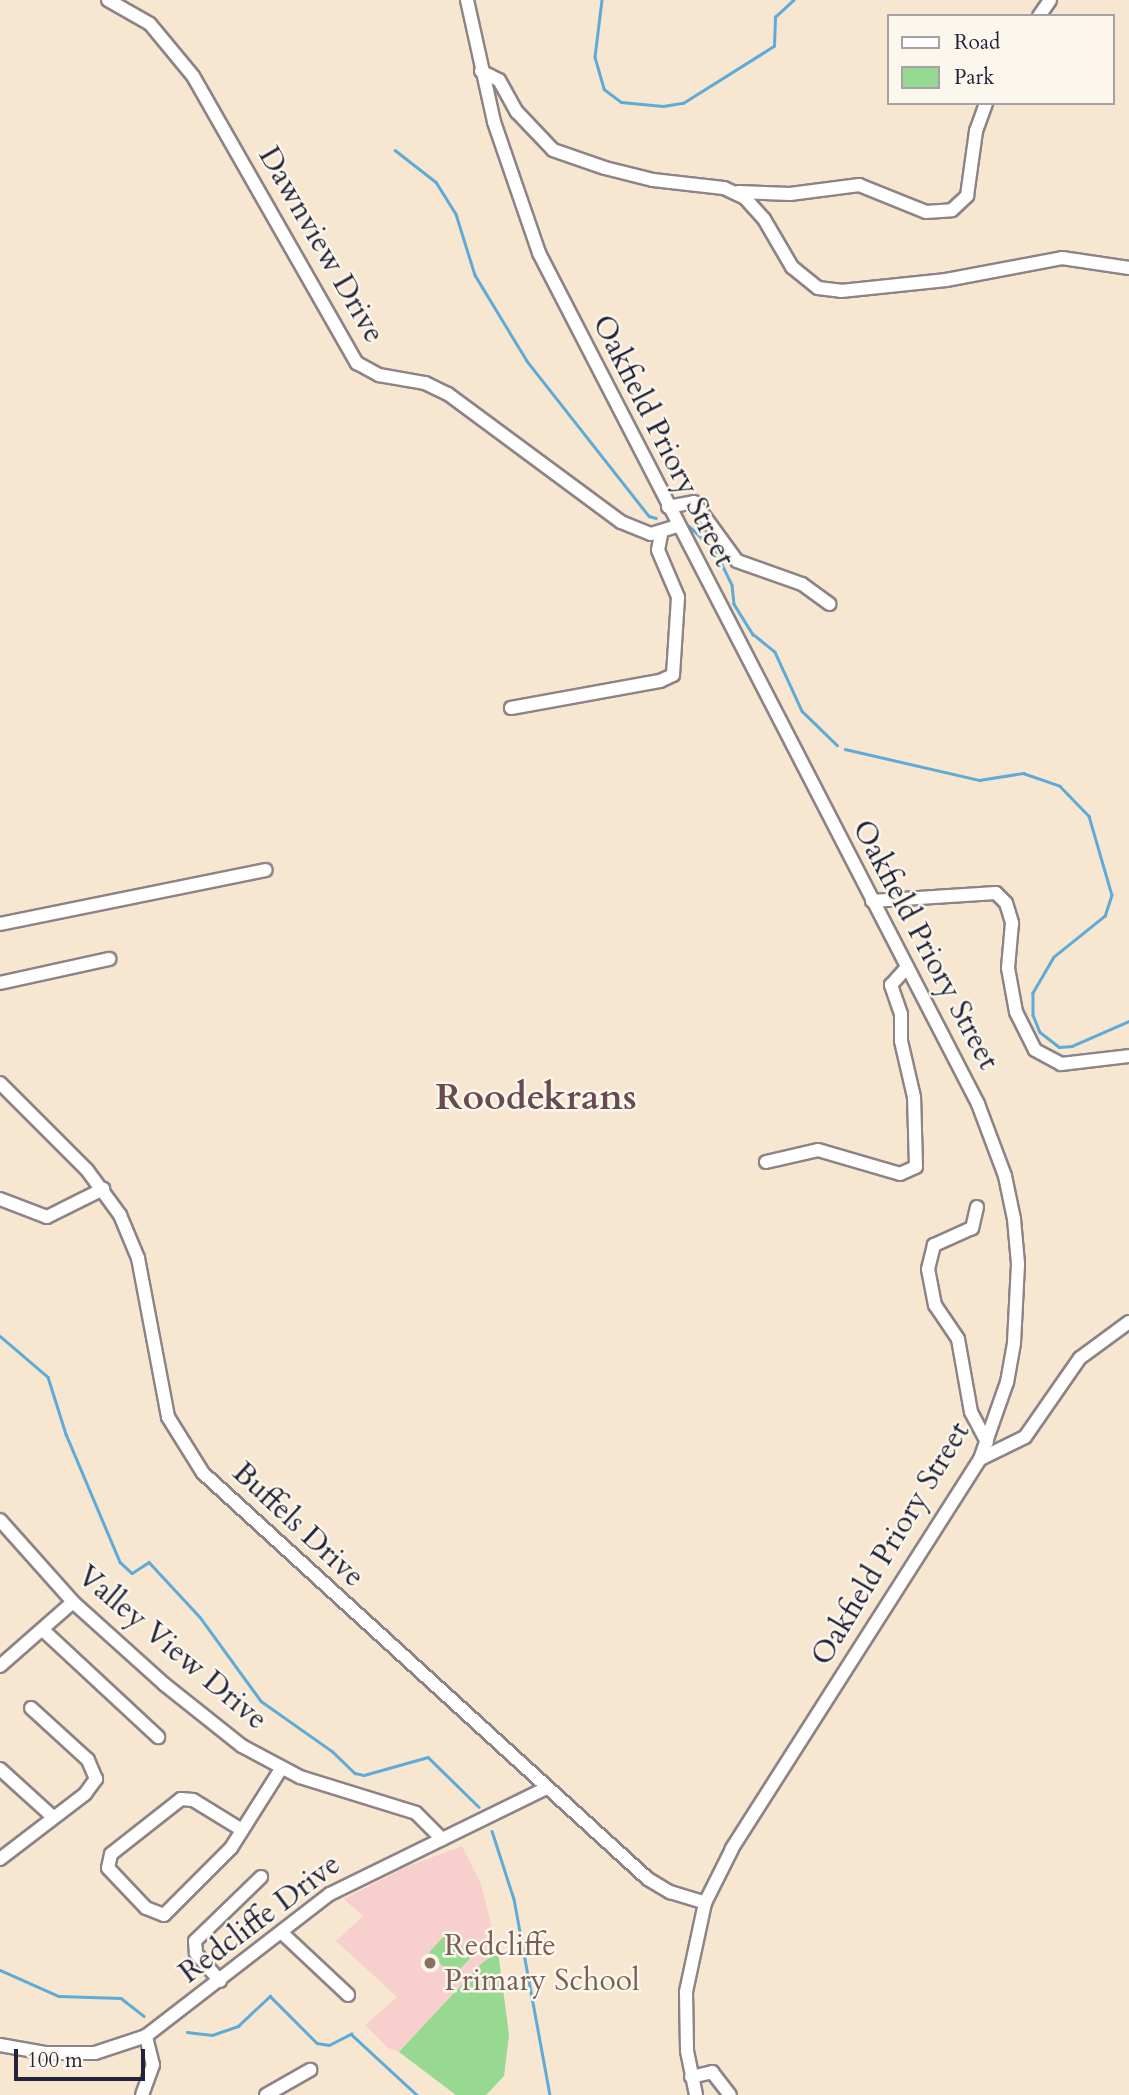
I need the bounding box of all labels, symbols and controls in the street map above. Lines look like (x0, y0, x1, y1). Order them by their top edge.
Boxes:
legend (888, 14, 1115, 105)
text: Road (954, 28, 1000, 57)
text: Park (954, 63, 994, 92)
street label: Dawnview Drive (250, 141, 392, 349)
street label: Oakfield Priory Street (584, 309, 742, 573)
street label: Oakfield Priory Street (844, 814, 1006, 1076)
district label: Roodekrans (435, 1075, 637, 1119)
street label: Oakfield Priory Street (804, 1416, 978, 1672)
street label: Buffels Drive (225, 1455, 371, 1595)
street label: Valley View Drive (70, 1558, 274, 1738)
street label: Redcliffe Drive (172, 1847, 348, 1991)
place label: Redcliffe Primary School (444, 1928, 640, 1998)
marker: Redcliffe Primary School (422, 1955, 438, 1971)
scale bar (18, 2036, 149, 2080)
text: 100 m (27, 2046, 83, 2075)

